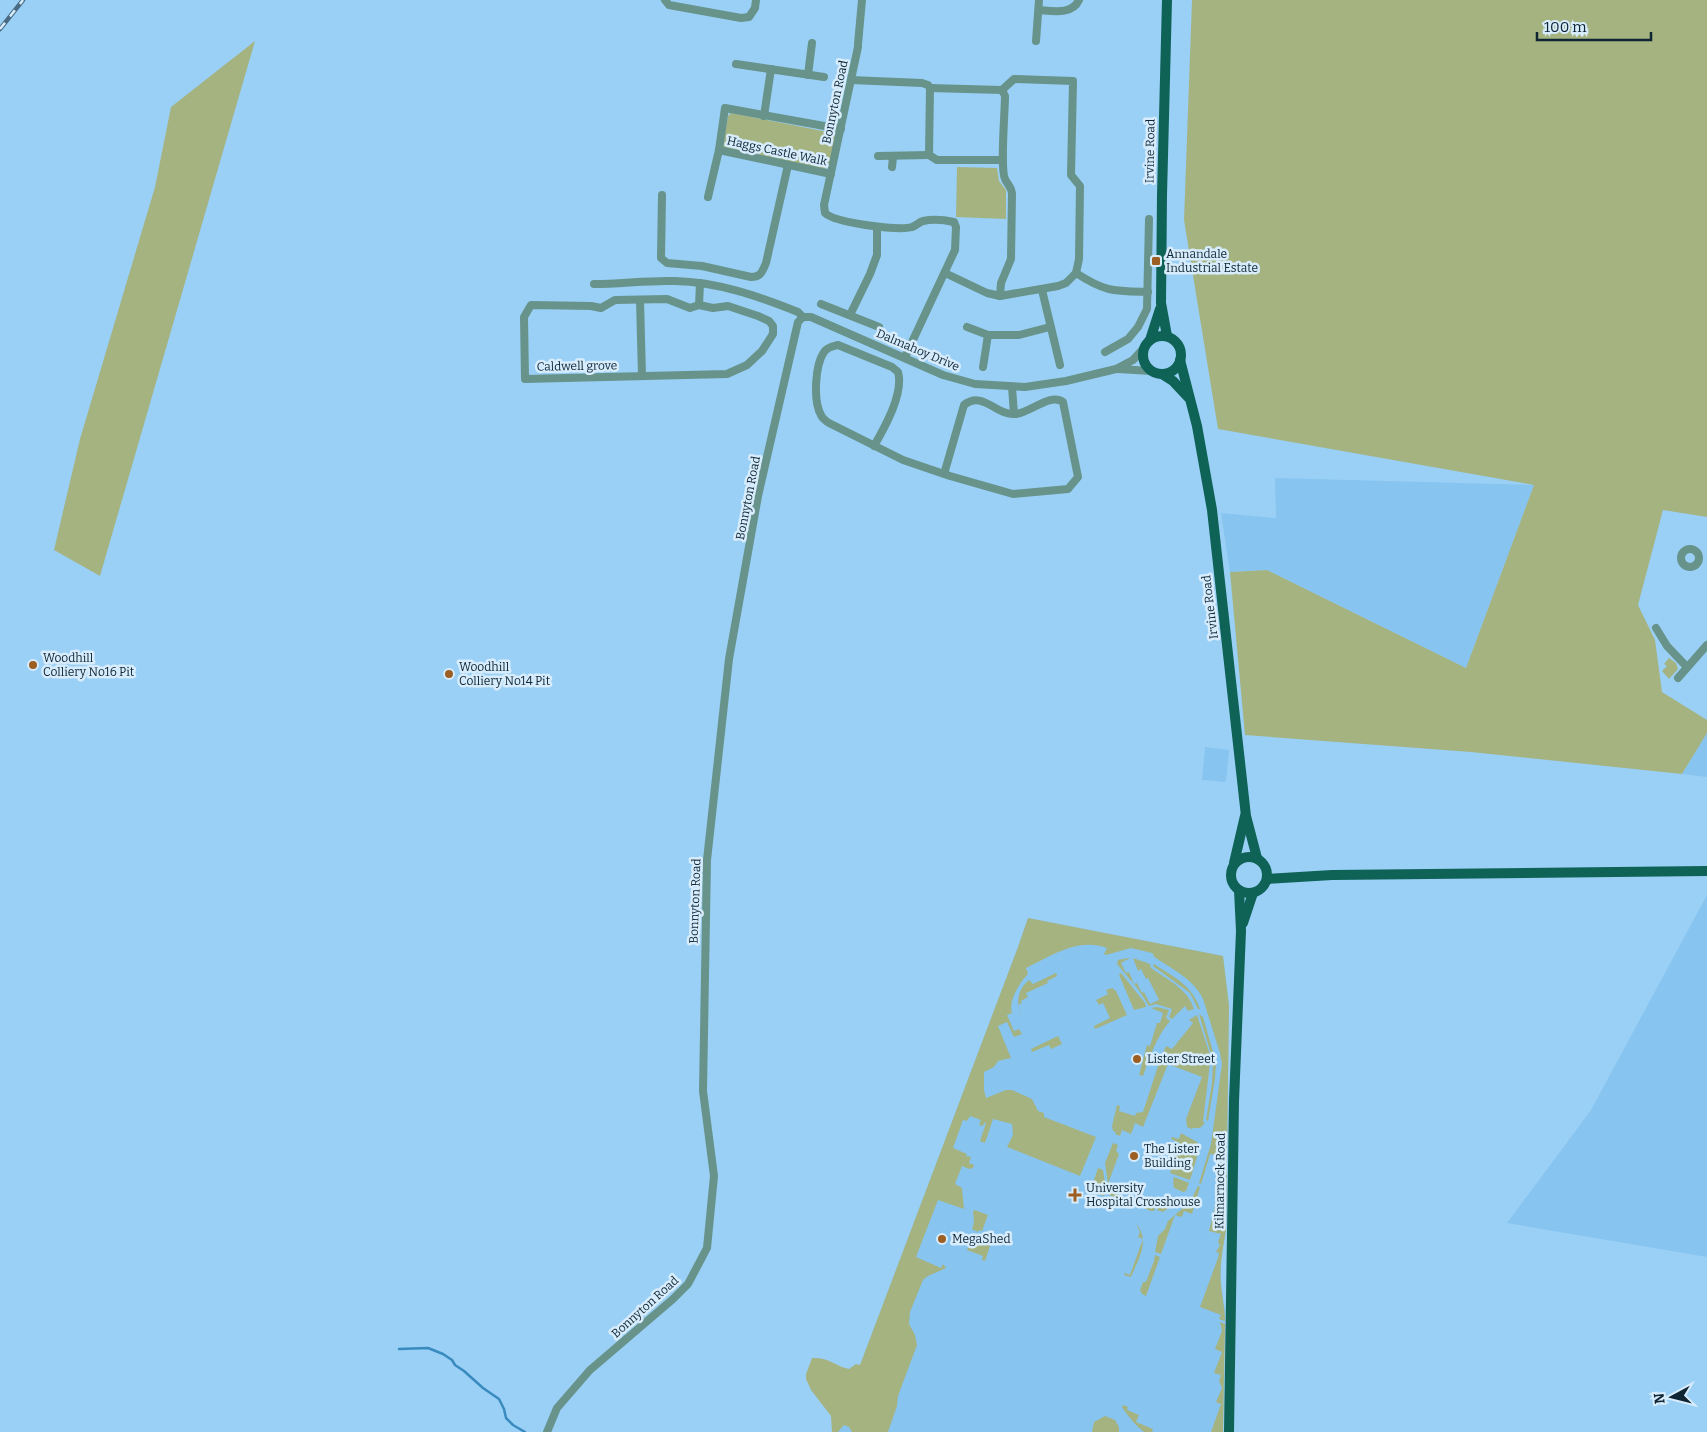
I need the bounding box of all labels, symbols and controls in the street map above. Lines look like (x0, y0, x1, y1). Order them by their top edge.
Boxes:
scale bar (1537, 10, 1651, 42)
text: 100 m (1544, 18, 1587, 36)
street label: Bonnyton Road (819, 59, 851, 145)
street label: Irvine Road (1142, 119, 1158, 183)
street label: Haggs Castle Walk (726, 134, 829, 168)
place label: Annandale Industrial Estate (1166, 247, 1258, 275)
marker: Annandale Industrial Estate (1150, 255, 1162, 267)
street label: Dalmahoy Drive (874, 326, 962, 374)
street label: Caldwell grove (537, 358, 617, 374)
street label: Bonnyton Road (733, 455, 763, 541)
street label: Irvine Road (1199, 574, 1221, 640)
place label: Woodhill Colliery No16 Pit (43, 651, 135, 679)
marker: Woodhill Colliery No16 Pit (27, 659, 39, 671)
place label: Woodhill Colliery No14 Pit (459, 660, 551, 688)
marker: Woodhill Colliery No14 Pit (443, 668, 455, 680)
street label: Bonnyton Road (687, 858, 703, 944)
place label: Lister Street (1147, 1052, 1216, 1066)
marker: Lister Street (1131, 1053, 1143, 1065)
street label: Kilmarnock Road (1212, 1133, 1228, 1229)
place label: The Lister Building (1144, 1142, 1200, 1170)
marker: The Lister Building (1128, 1150, 1140, 1162)
place label: University Hospital Crosshouse (1086, 1181, 1200, 1209)
marker: University Hospital Crosshouse (1068, 1188, 1082, 1202)
place label: MegaShed (952, 1232, 1011, 1246)
marker: MegaShed (936, 1233, 948, 1245)
street label: Bonnyton Road (609, 1273, 681, 1341)
north arrow (1647, 1372, 1697, 1422)
text: N (1650, 1392, 1669, 1405)

